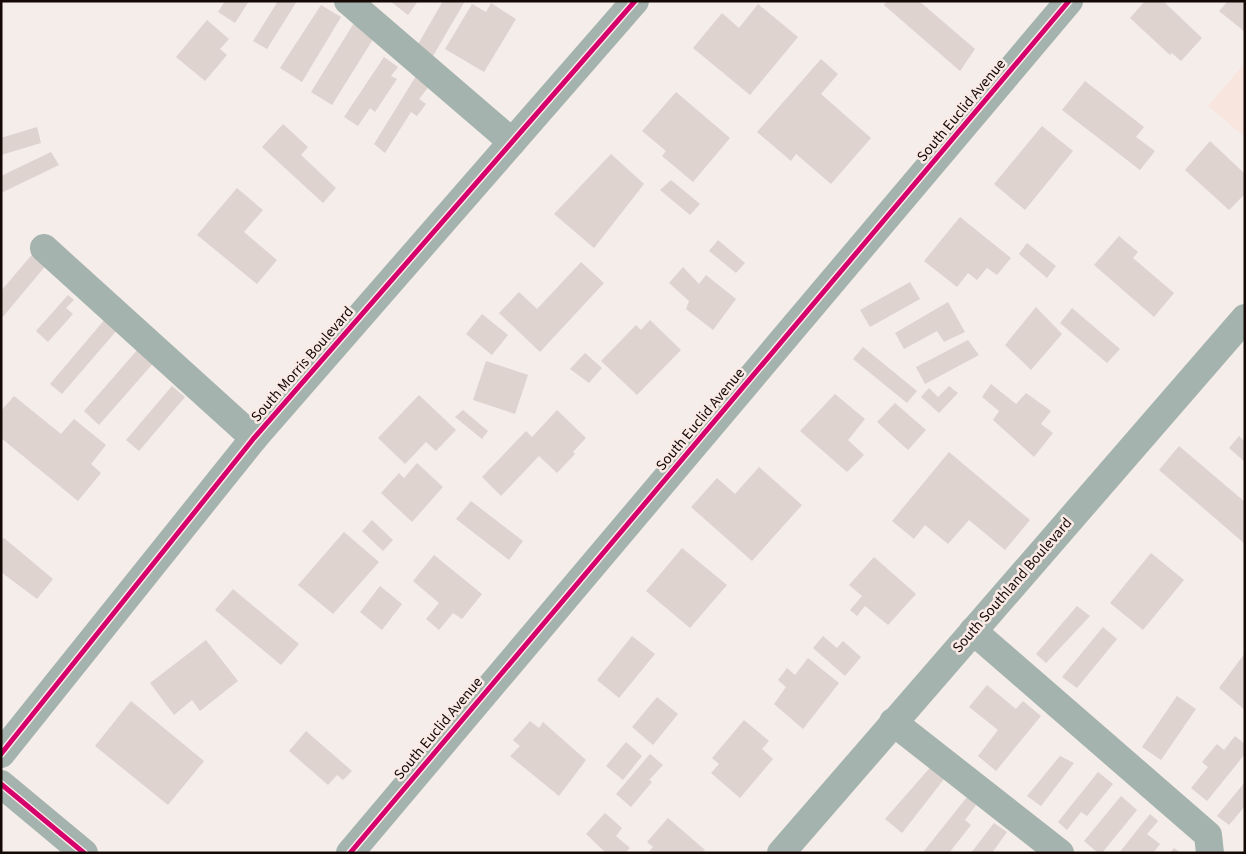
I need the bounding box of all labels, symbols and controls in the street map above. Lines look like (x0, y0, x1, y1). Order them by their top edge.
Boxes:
street label: South Euclid Avenue (912, 54, 1011, 166)
street label: South Morris Boulevard (246, 302, 359, 427)
street label: South Euclid Avenue (651, 363, 750, 475)
street label: South Southland Boulevard (948, 513, 1077, 658)
street label: South Euclid Avenue (389, 672, 488, 784)

